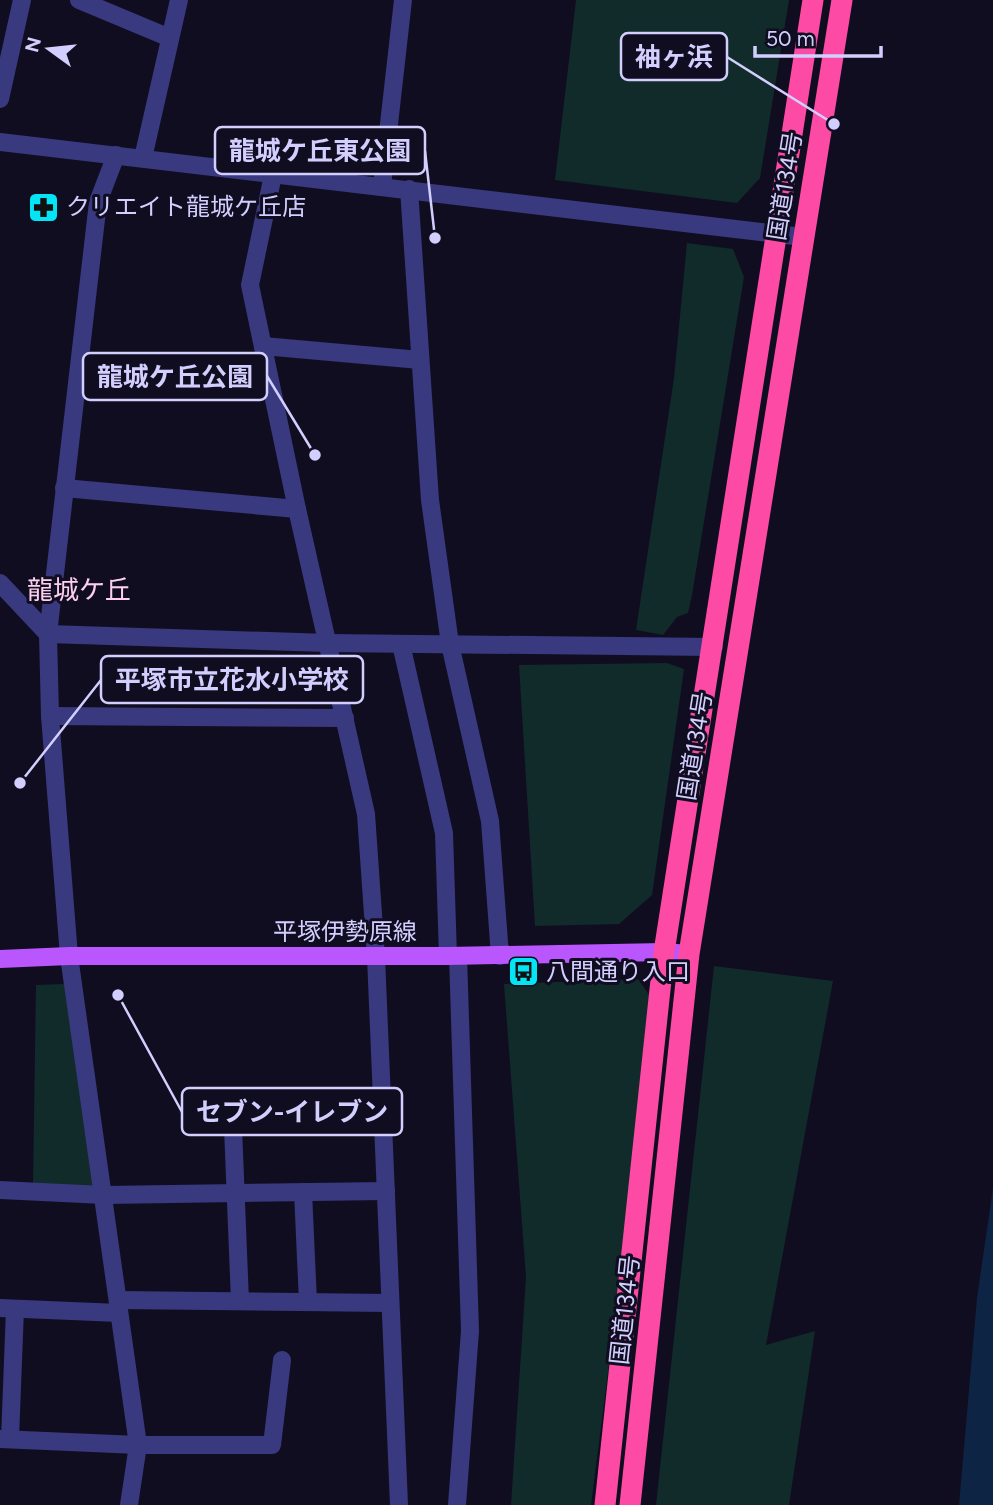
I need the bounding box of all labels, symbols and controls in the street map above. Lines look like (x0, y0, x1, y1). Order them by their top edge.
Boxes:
north arrow (14, 14, 84, 84)
scale bar (755, 14, 881, 58)
text: 50 m (766, 26, 815, 51)
callout: 袖ヶ浜 (621, 33, 727, 80)
text: N (20, 35, 46, 55)
text: 袖ヶ浜 (635, 41, 713, 73)
callout: 龍城ケ丘東公園 (215, 127, 425, 174)
street label: 国道134号 (762, 129, 807, 242)
text: 龍城ケ丘東公園 (229, 135, 411, 167)
pharmacy icon: クリエイト龍城ケ丘店 (26, 190, 60, 224)
place label: クリエイト龍城ケ丘店 (66, 192, 306, 221)
callout: 龍城ケ丘公園 (83, 353, 267, 400)
text: 龍城ケ丘公園 (97, 361, 253, 393)
district label: 龍城ケ丘 (27, 574, 131, 606)
callout: 平塚市立花水小学校 (101, 656, 363, 703)
text: 平塚市立花水小学校 (115, 664, 349, 696)
street label: 国道134号 (672, 689, 717, 802)
street label: 平塚伊勢原線 (273, 917, 417, 946)
bus stop icon: 八間通り入口 (506, 955, 540, 989)
place label: 八間通り入口 (546, 957, 690, 986)
callout: セブン-イレブン (182, 1088, 402, 1135)
text: セブン-イレブン (196, 1096, 388, 1128)
street label: 国道134号 (604, 1254, 645, 1366)

